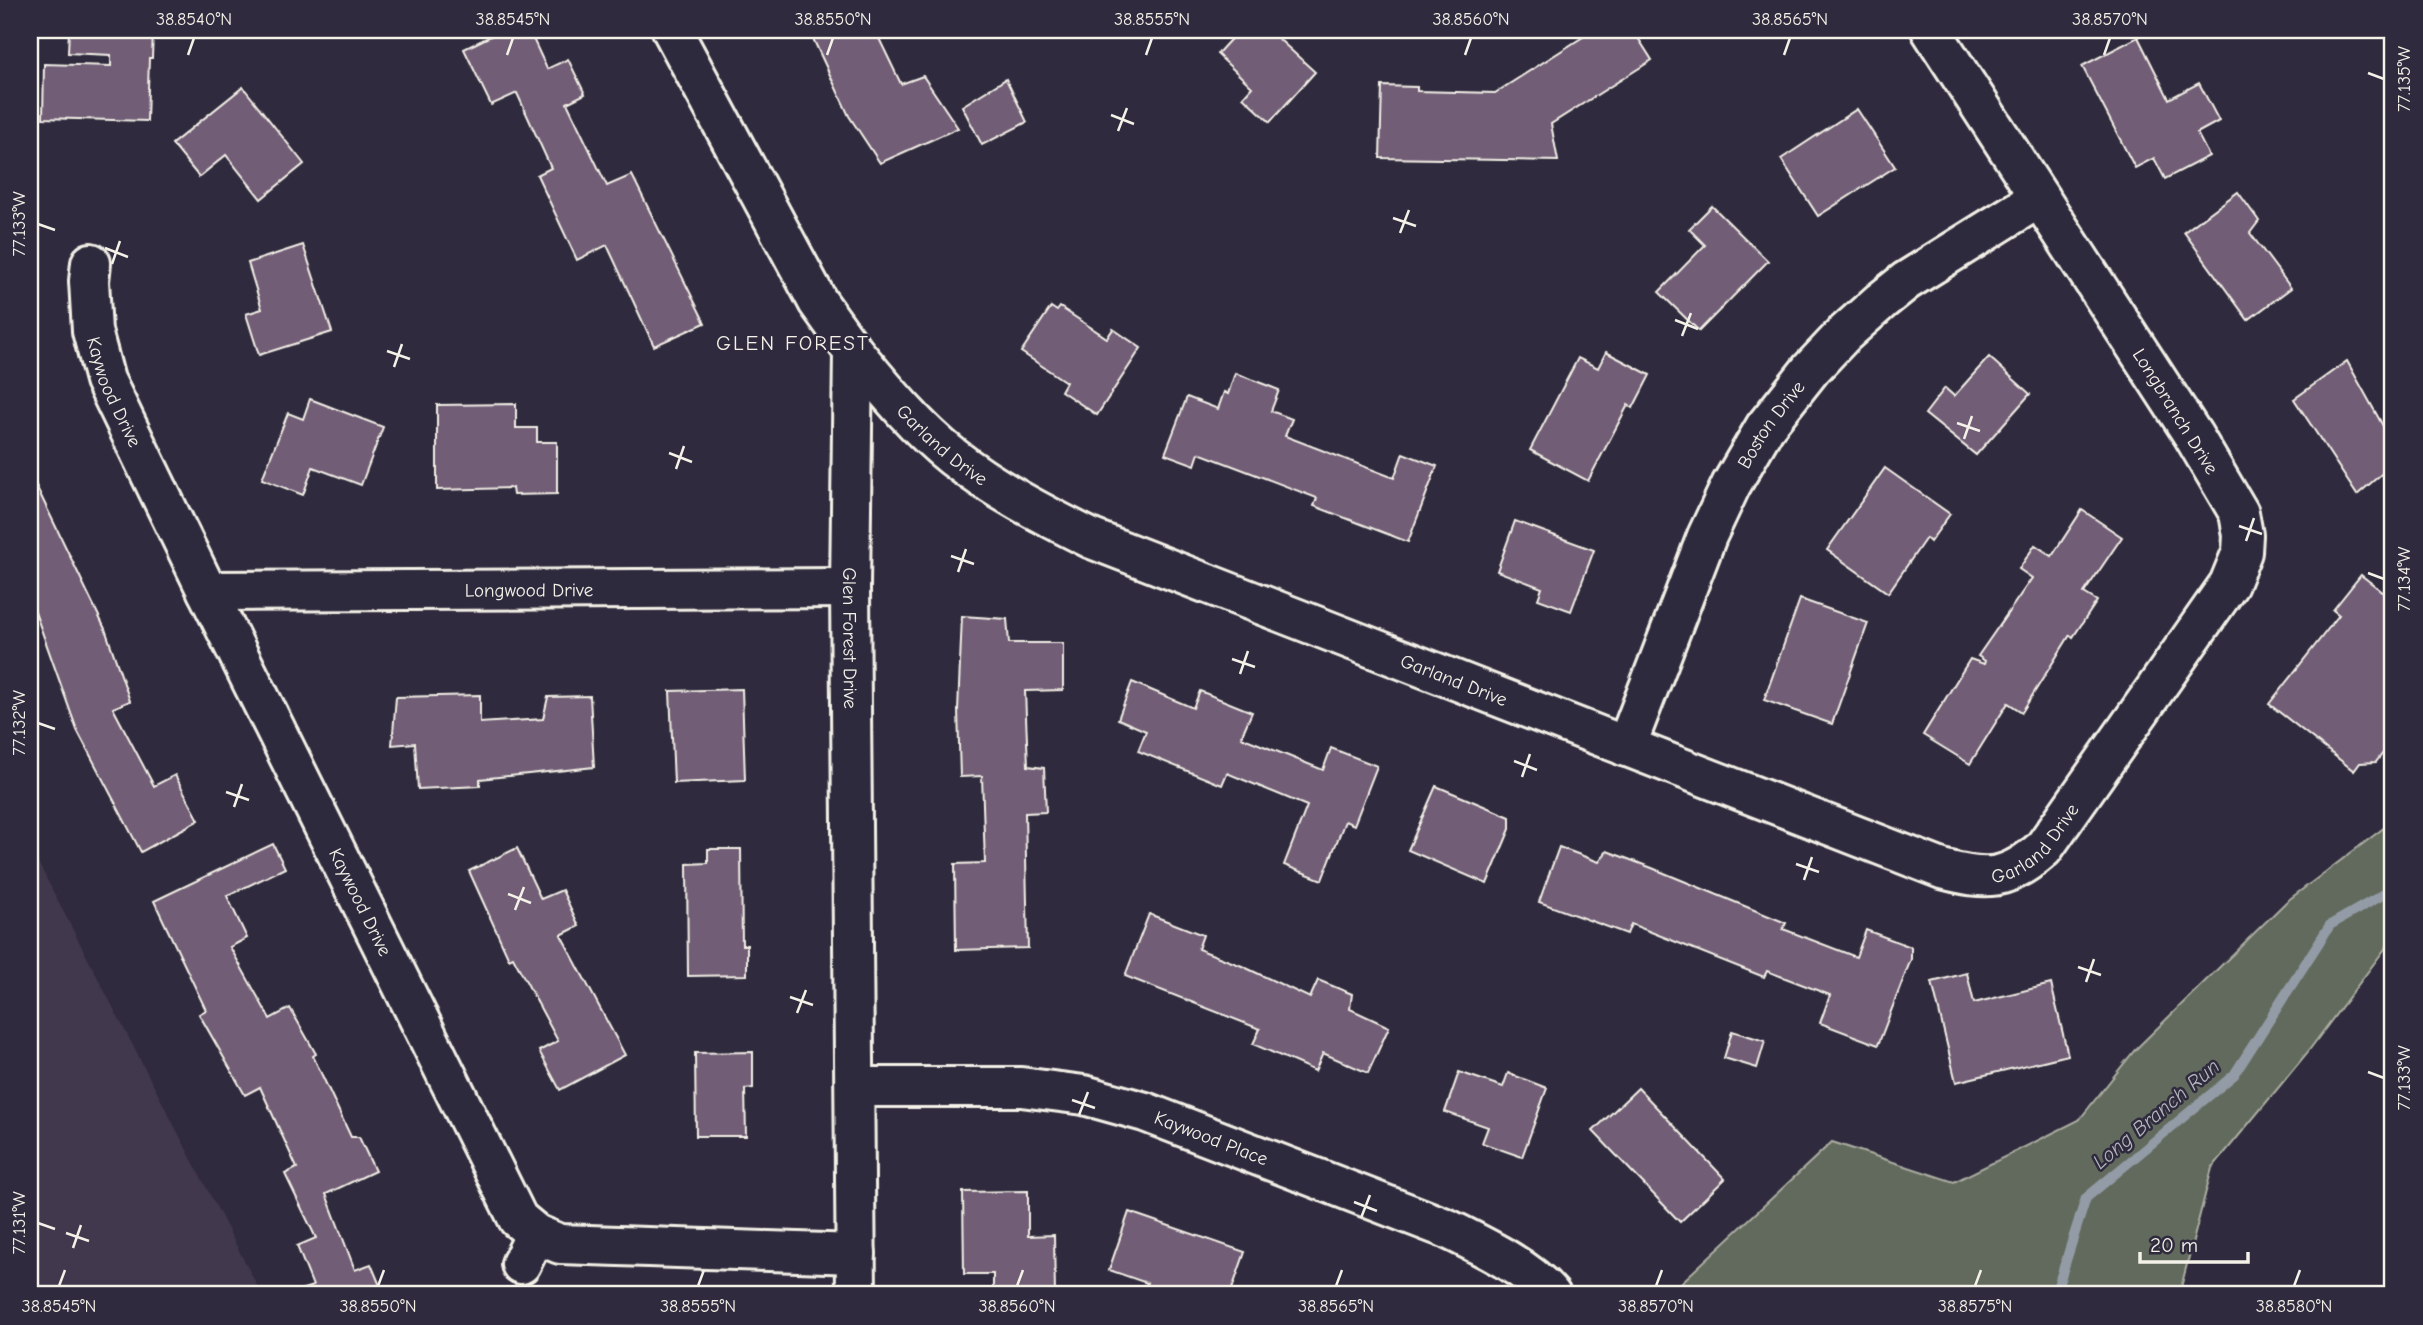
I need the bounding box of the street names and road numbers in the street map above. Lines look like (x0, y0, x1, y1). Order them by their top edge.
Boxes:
street label: Kaywood Drive (82, 334, 146, 451)
street label: Longbranch Drive (2128, 345, 2223, 478)
street label: Boston Drive (1733, 376, 1810, 473)
street label: Garland Drive (892, 400, 991, 490)
street label: Glen Forest Drive (838, 567, 861, 709)
street label: Longwood Drive (465, 579, 593, 602)
street label: Garland Drive (1397, 650, 1510, 711)
street label: Garland Drive (1989, 799, 2084, 888)
street label: Kaywood Drive (324, 845, 396, 960)
street label: Kaywood Place (1151, 1107, 1271, 1170)

